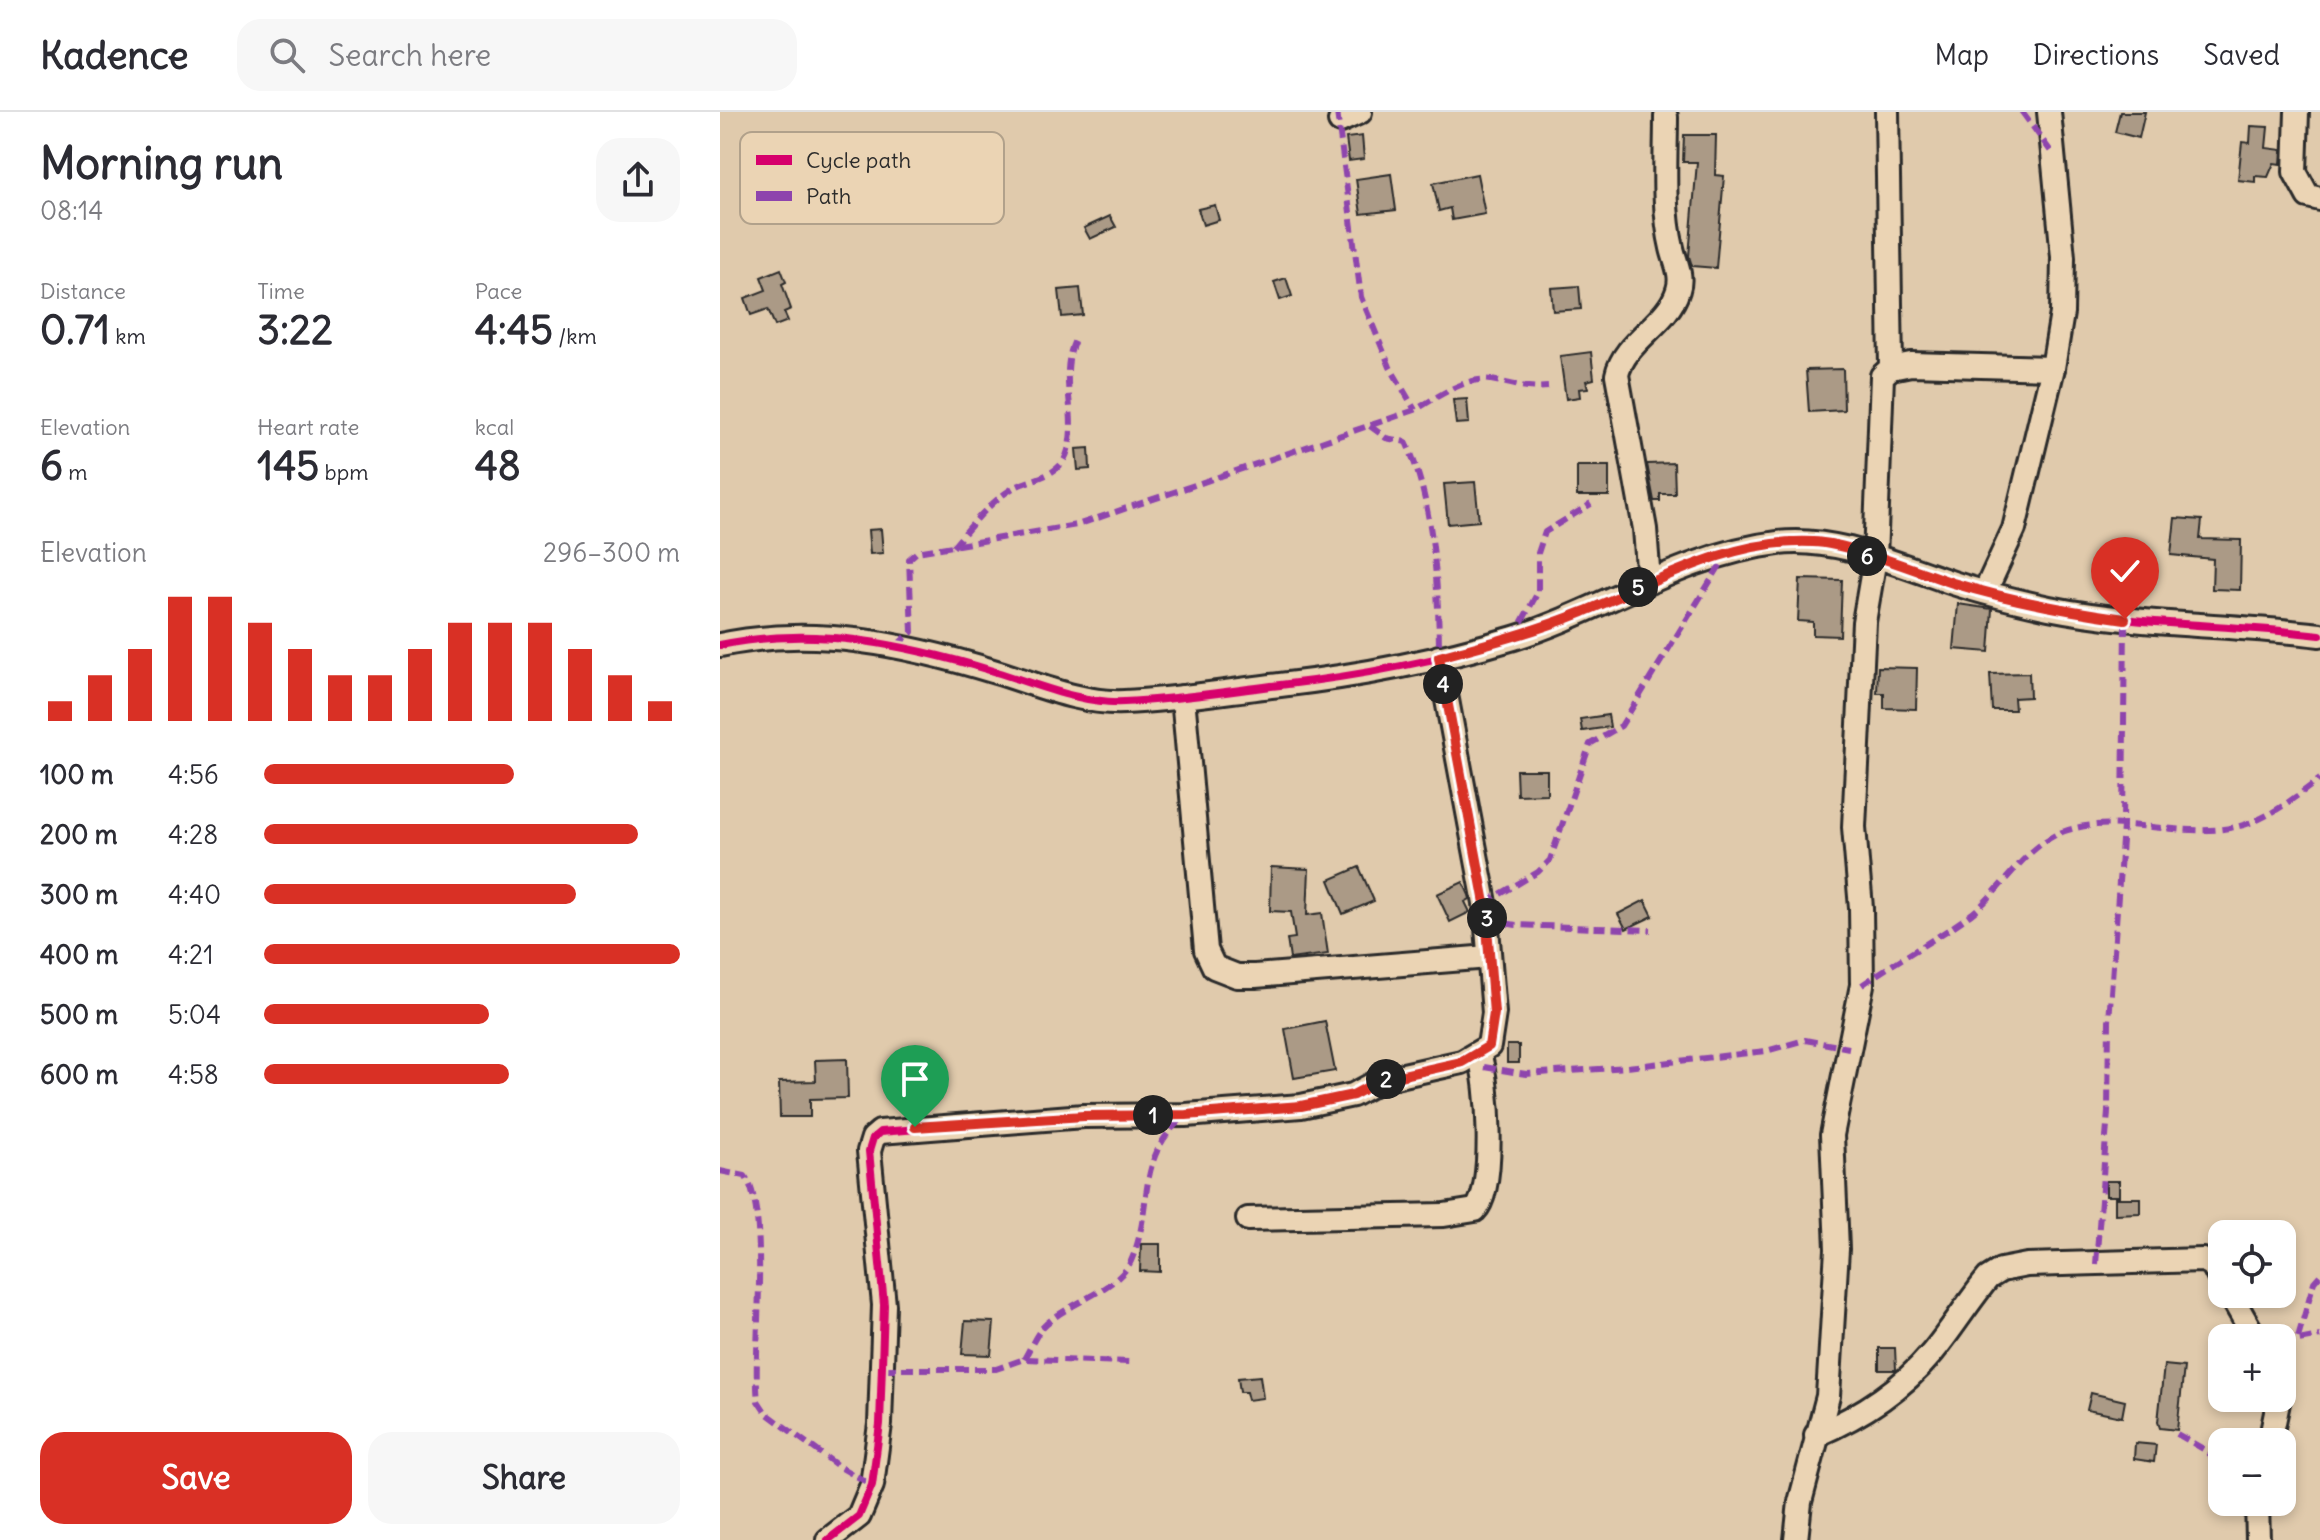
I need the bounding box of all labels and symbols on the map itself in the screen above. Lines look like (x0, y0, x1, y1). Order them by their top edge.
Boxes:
legend (740, 132, 1004, 224)
text: Cycle path (806, 146, 911, 174)
text: Path (806, 182, 851, 210)
pin: 6 (1847, 536, 1887, 576)
pin (2091, 537, 2159, 619)
pin: 5 (1618, 567, 1658, 607)
pin: 4 (1423, 664, 1463, 704)
pin: 3 (1467, 898, 1507, 938)
pin (881, 1045, 949, 1127)
pin: 2 (1366, 1059, 1406, 1099)
pin: 1 (1133, 1095, 1173, 1135)

